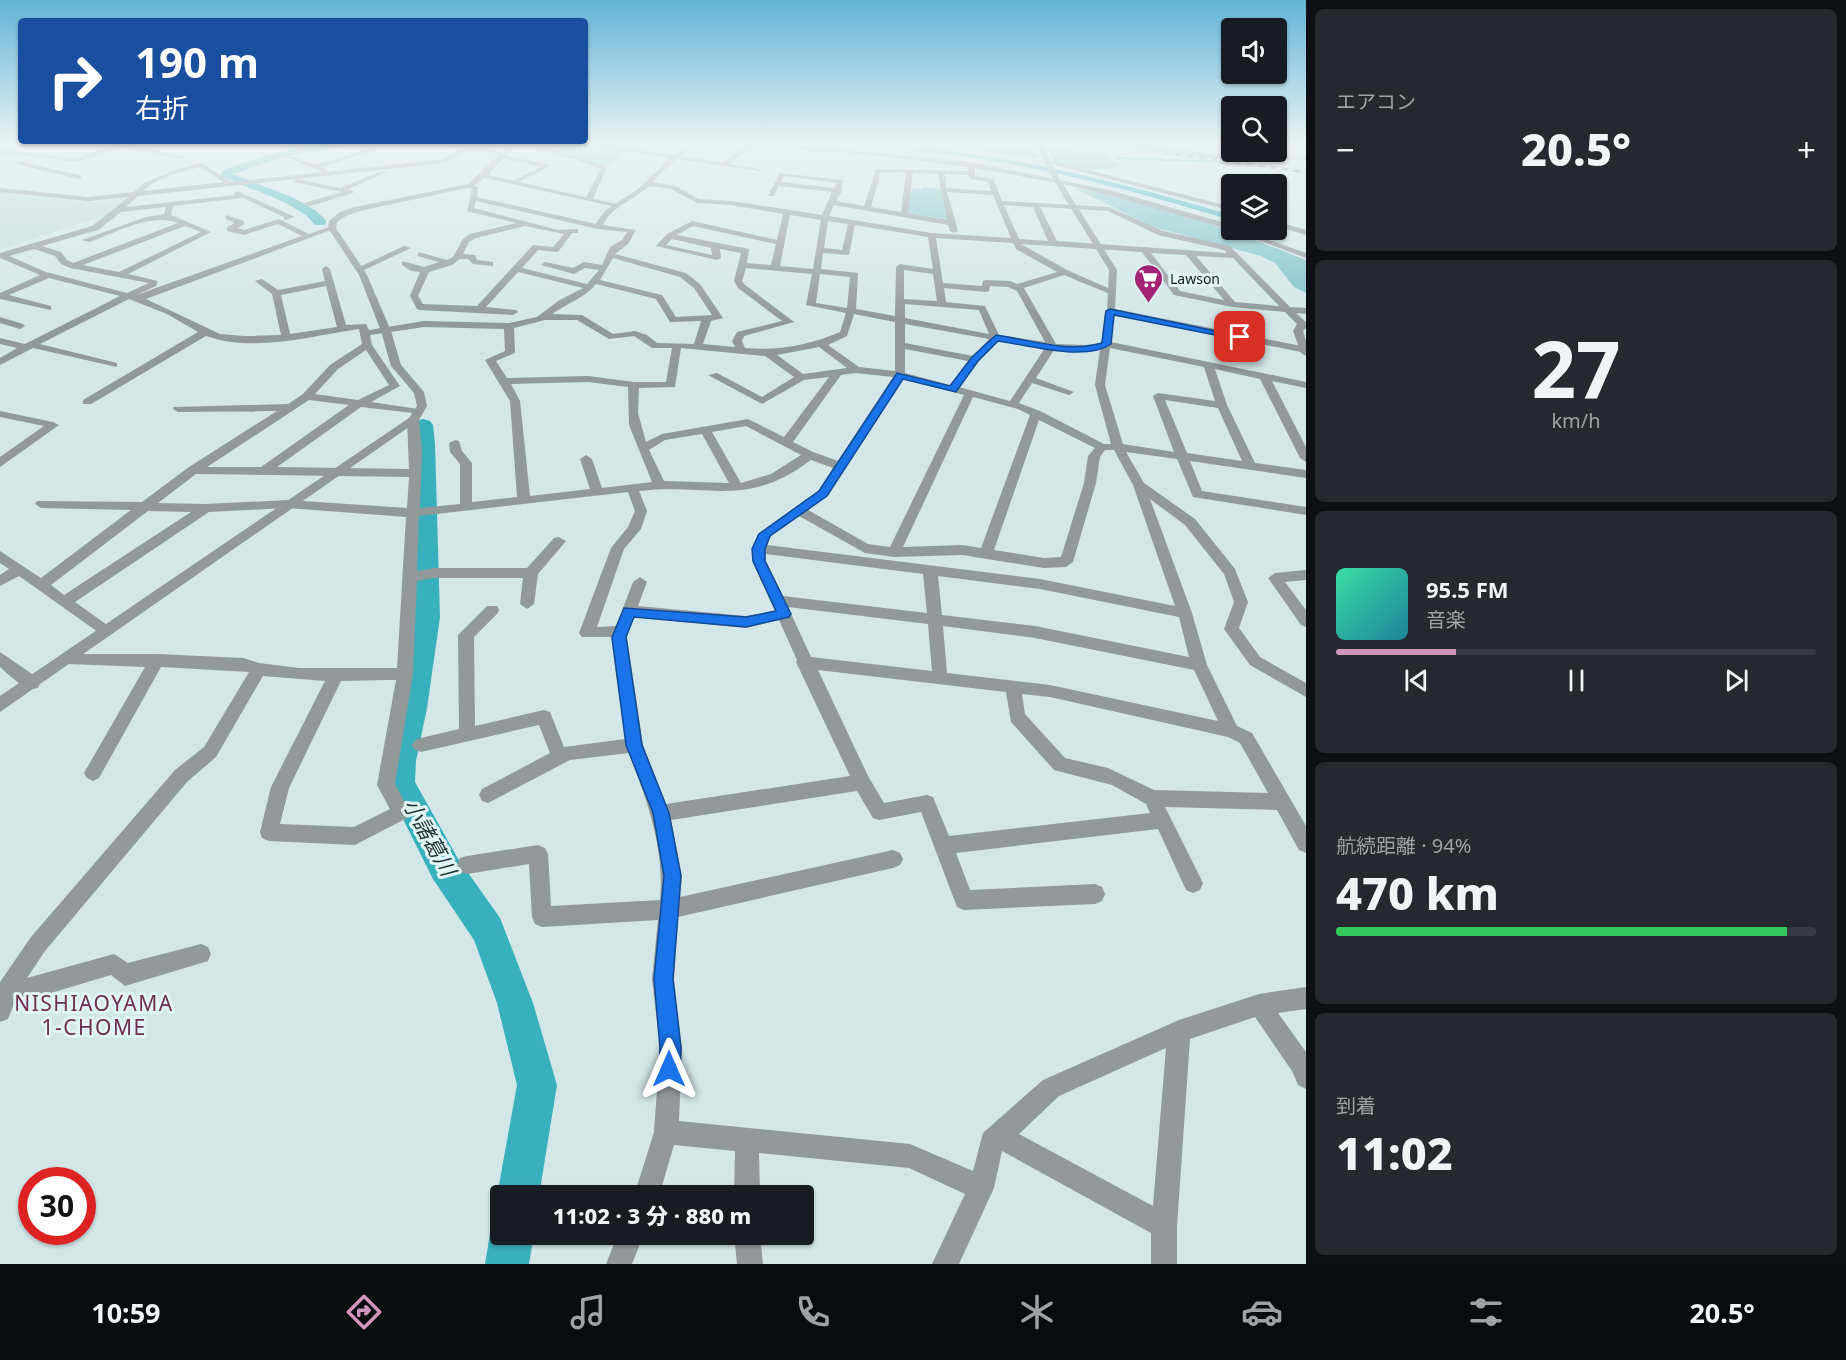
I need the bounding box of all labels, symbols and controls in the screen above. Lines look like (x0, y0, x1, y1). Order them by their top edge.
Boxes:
map controls (1221, 18, 1287, 240)
button: sound (1221, 18, 1287, 84)
text: 190 m (135, 33, 259, 90)
icon: right (36, 42, 114, 120)
text: エアコン (1336, 88, 1416, 115)
text: 右折 (135, 89, 189, 126)
button: search (1221, 96, 1287, 162)
text: 20.5° (1521, 118, 1631, 179)
text: − (1336, 127, 1355, 172)
text: + (1797, 127, 1816, 172)
button: layers (1221, 174, 1287, 240)
supermarket icon: Lawson (1133, 262, 1165, 304)
place label: Lawson (1170, 269, 1220, 288)
pin (1214, 311, 1265, 362)
text: 27 (1531, 315, 1621, 421)
icon: arrive (1223, 320, 1256, 353)
text: km/h (1551, 407, 1601, 434)
text: 95.5 FM (1426, 574, 1508, 604)
text: 音楽 (1426, 606, 1466, 633)
icon: previous (1400, 664, 1433, 697)
icon: pause (1560, 664, 1593, 697)
icon: next (1720, 664, 1753, 697)
water label: 小諸葛川 (397, 793, 464, 882)
text: 航続距離 · 94% (1336, 832, 1471, 859)
text: 470 km (1336, 862, 1499, 923)
district label: NISHIAOYAMA 1-CHOME (14, 989, 174, 1041)
position arrow (637, 1037, 701, 1101)
text: 到着 (1336, 1092, 1376, 1119)
text: 11:02 (1336, 1122, 1453, 1183)
speed limit sign: 30 (18, 1167, 96, 1245)
text: 11:02 · 3 分 · 880 m (553, 1200, 751, 1230)
icon: directions (343, 1291, 385, 1333)
icon: music (567, 1291, 609, 1333)
icon: phone (792, 1291, 834, 1333)
icon: climate (1016, 1291, 1058, 1333)
icon: car (1241, 1291, 1283, 1333)
icon: filters (1465, 1291, 1507, 1333)
text: 10:59 (91, 1294, 161, 1331)
text: 20.5° (1689, 1294, 1755, 1331)

